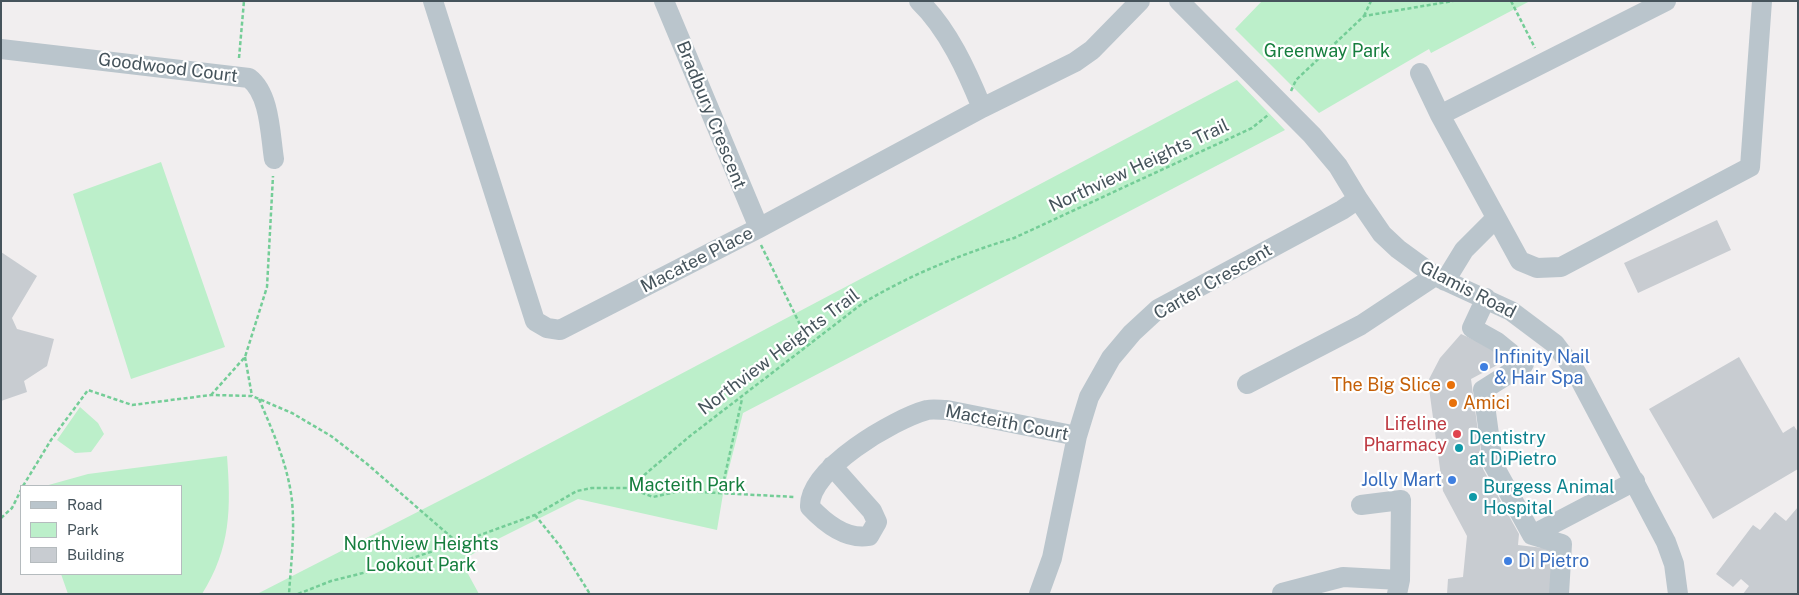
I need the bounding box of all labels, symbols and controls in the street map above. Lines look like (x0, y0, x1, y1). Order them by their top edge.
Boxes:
street label: Bradbury Crescent (671, 38, 751, 192)
park label: Greenway Park (1264, 40, 1390, 62)
street label: Goodwood Court (97, 49, 239, 87)
street label: Northview Heights Trail (1046, 115, 1232, 217)
street label: Macatee Place (637, 222, 757, 298)
street label: Carter Crescent (1150, 239, 1276, 325)
street label: Glamis Road (1416, 257, 1520, 323)
street label: Northview Heights Trail (694, 284, 864, 420)
place label: Infinity Nail & Hair Spa (1494, 346, 1590, 388)
marker: Infinity Nail & Hair Spa (1478, 361, 1490, 373)
place label: The Big Slice (1331, 374, 1441, 396)
marker: The Big Slice (1445, 379, 1457, 391)
place label: Amici (1463, 392, 1510, 414)
marker: Amici (1447, 397, 1459, 409)
street label: Macteith Court (943, 400, 1071, 446)
place label: Lifeline Pharmacy (1363, 413, 1447, 456)
place label: Dentistry at DiPietro (1469, 427, 1557, 469)
marker: Lifeline Pharmacy (1451, 428, 1463, 440)
marker: Dentistry at DiPietro (1453, 442, 1465, 454)
place label: Jolly Mart (1361, 469, 1442, 491)
park label: Macteith Park (629, 474, 745, 496)
marker: Jolly Mart (1446, 474, 1458, 486)
place label: Burgess Animal Hospital (1483, 476, 1615, 518)
legend (20, 485, 182, 575)
marker: Burgess Animal Hospital (1467, 491, 1479, 503)
text: Road (67, 496, 103, 513)
text: Park (67, 521, 99, 538)
park label: Northview Heights Lookout Park (343, 533, 499, 576)
text: Building (67, 546, 125, 563)
place label: Di Pietro (1518, 550, 1589, 572)
marker: Di Pietro (1502, 555, 1514, 567)

